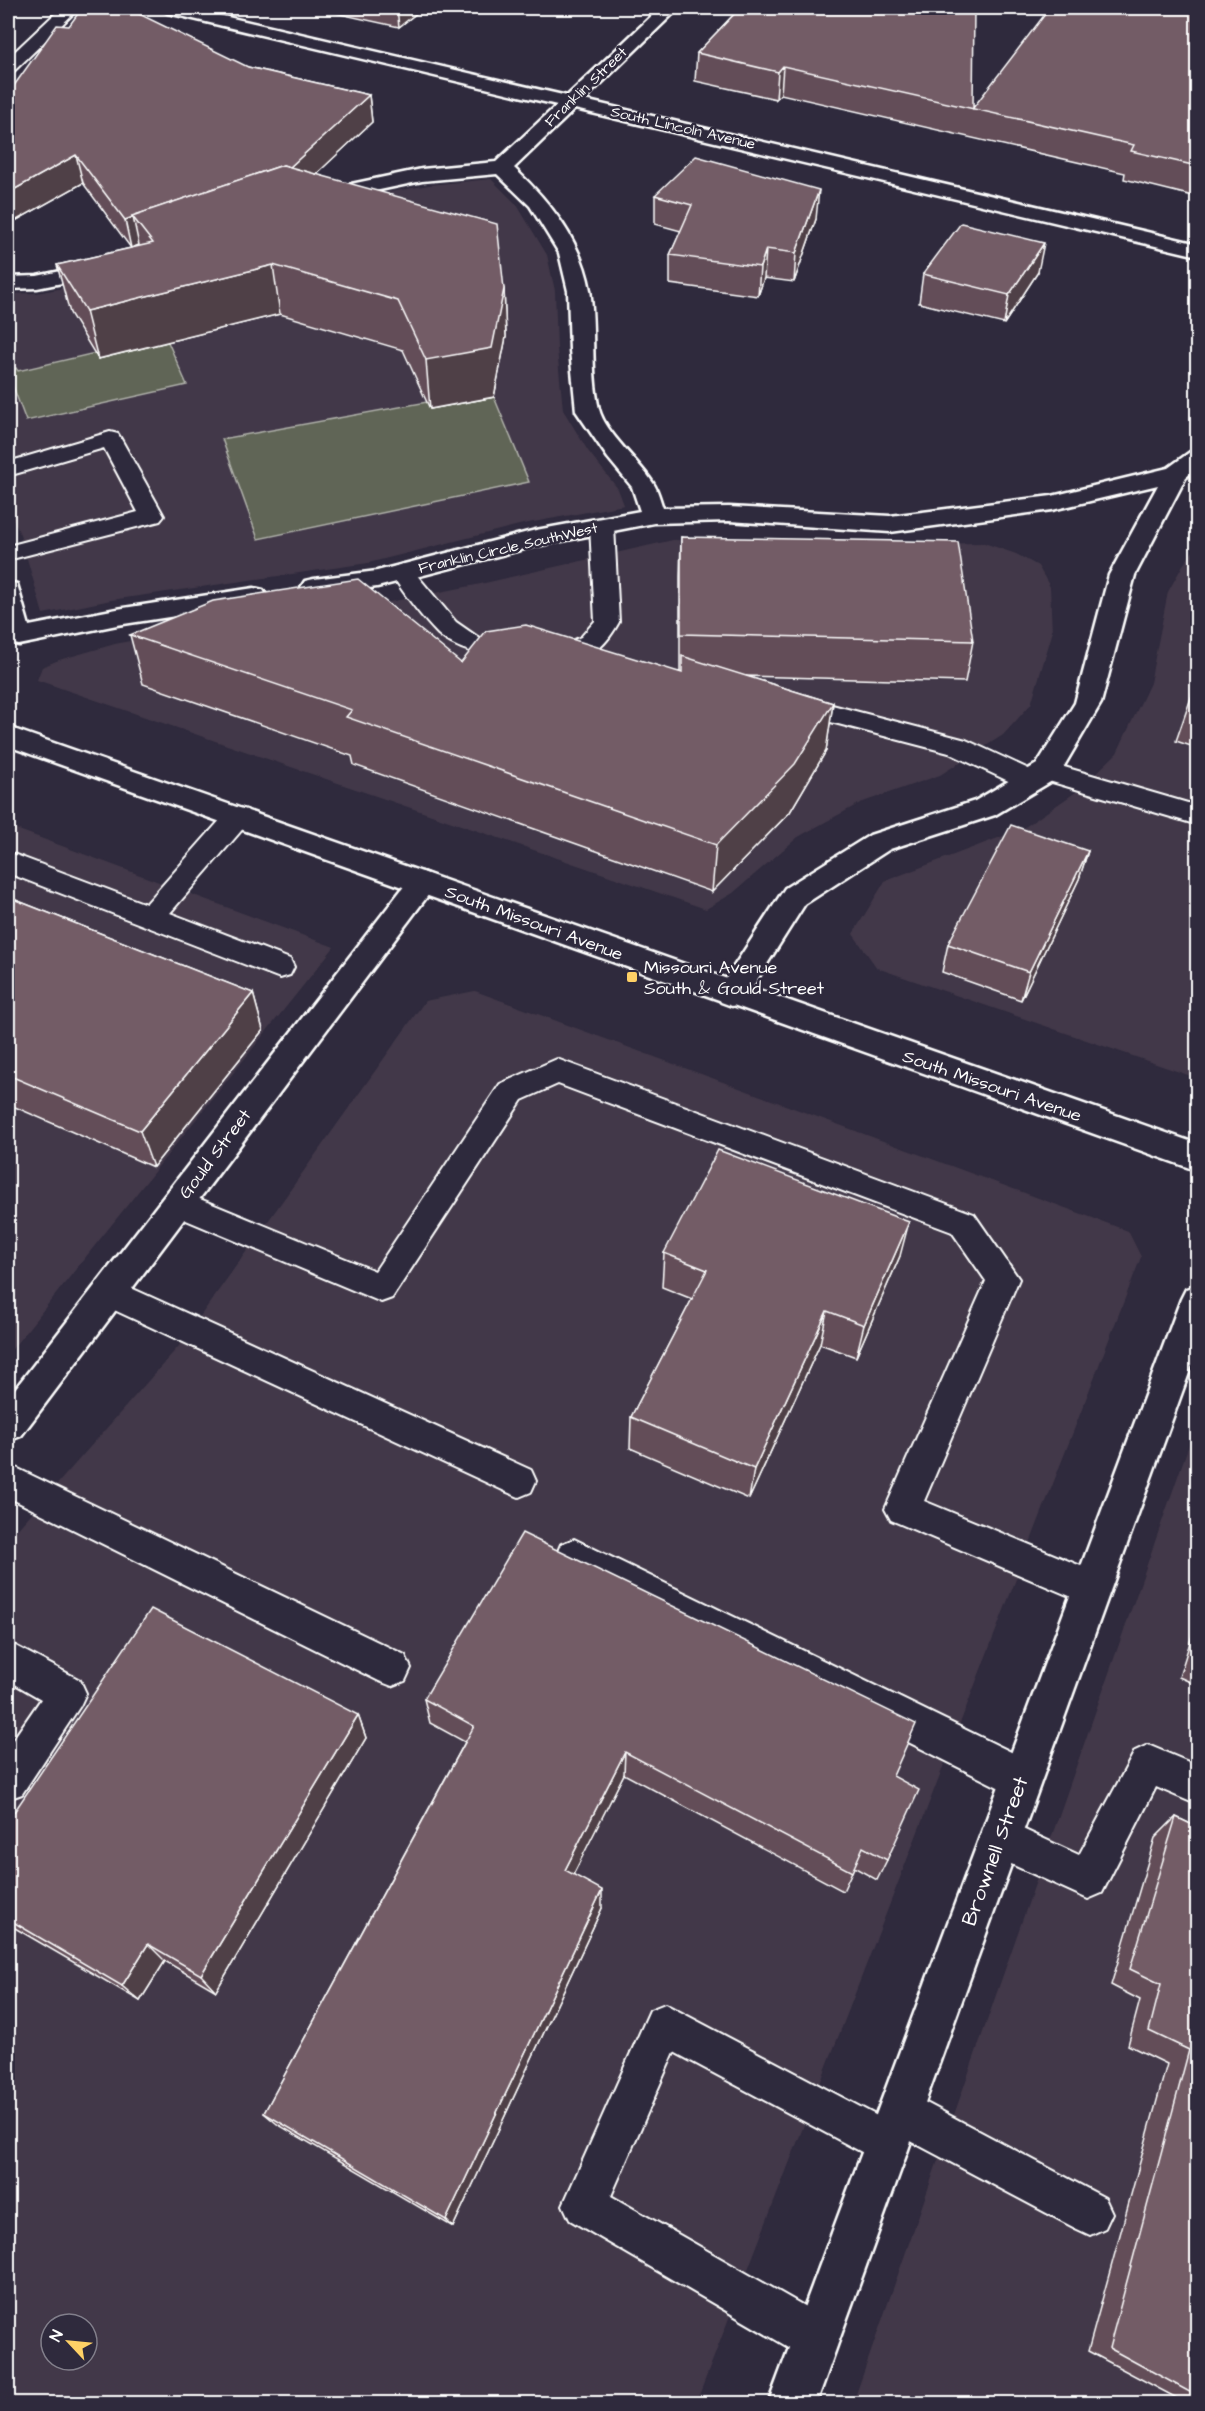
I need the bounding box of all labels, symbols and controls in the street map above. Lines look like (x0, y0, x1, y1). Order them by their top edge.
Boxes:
street label: Franklin Street (540, 42, 632, 132)
street label: South Lincoln Avenue (609, 101, 757, 155)
street label: Franklin Circle SouthWest (416, 517, 600, 579)
street label: South Missouri Avenue (442, 879, 627, 967)
place label: Missouri Avenue South & Gould Street (644, 955, 825, 1001)
marker: Missouri Avenue South & Gould Street (625, 970, 639, 984)
street label: South Missouri Avenue (899, 1044, 1085, 1128)
street label: Gould Street (173, 1103, 257, 1204)
street label: Brownell Street (955, 1772, 1036, 1930)
north arrow (39, 2312, 99, 2372)
text: N (44, 2327, 69, 2345)

